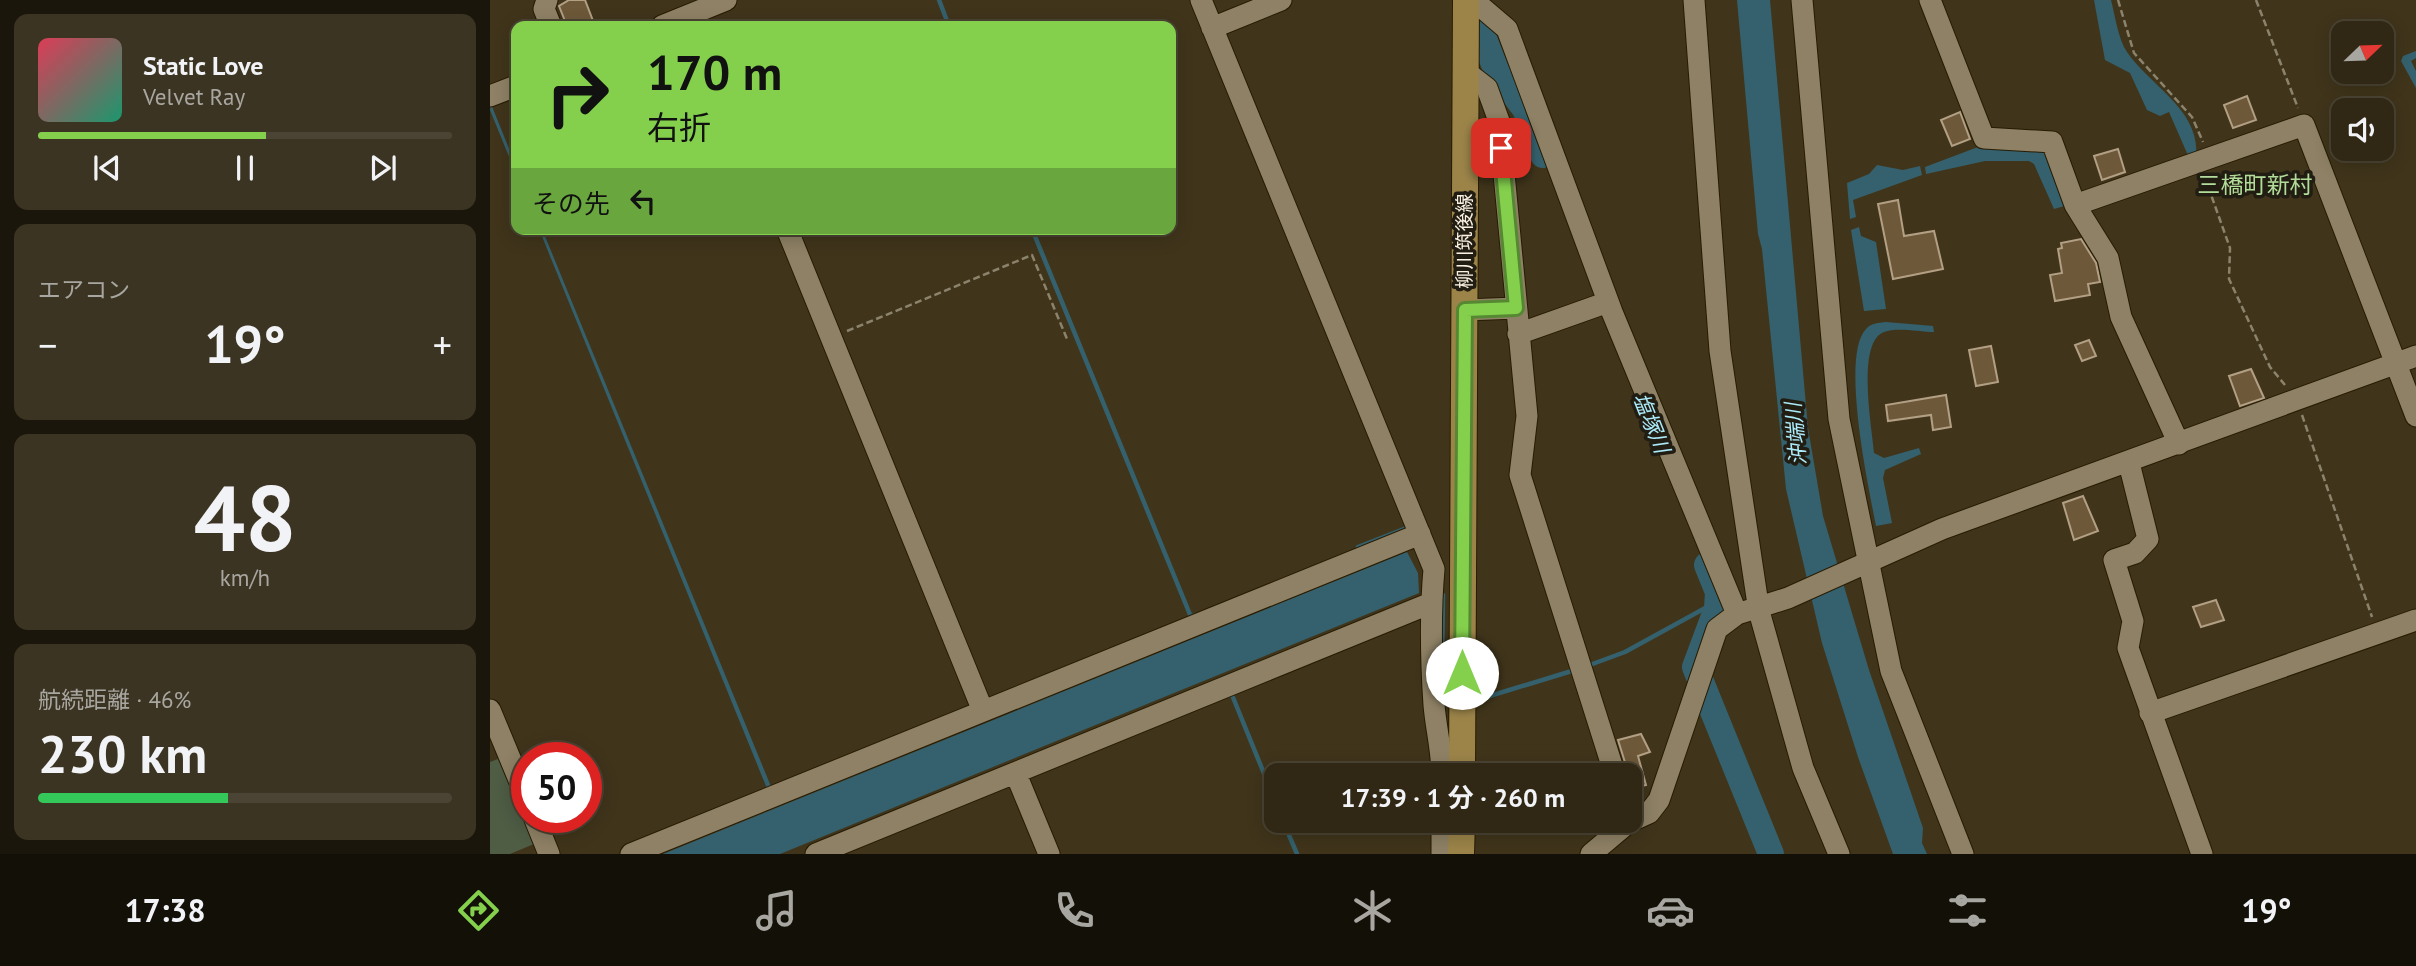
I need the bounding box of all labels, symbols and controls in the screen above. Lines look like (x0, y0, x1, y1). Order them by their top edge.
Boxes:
north arrow (2331, 21, 2394, 84)
map controls (2331, 21, 2394, 161)
text: 170 m (647, 40, 782, 104)
text: Static Love (143, 49, 264, 82)
icon: right (532, 49, 623, 140)
text: Velvet Ray (143, 82, 245, 111)
button: sound (2331, 98, 2394, 161)
text: 右折 (647, 106, 711, 148)
pin (1471, 118, 1531, 178)
icon: arrive (1482, 129, 1520, 167)
icon: previous (88, 149, 126, 187)
icon: pause (226, 149, 264, 187)
icon: next (364, 149, 402, 187)
district label: 三橋町新村 (2198, 170, 2313, 199)
icon: left (624, 182, 662, 220)
text: その先 (532, 187, 610, 220)
street label: 柳川筑後線 (1452, 193, 1476, 289)
text: エアコン (38, 275, 130, 304)
text: 19° (204, 310, 286, 377)
text: − (38, 320, 57, 369)
text: + (433, 320, 452, 369)
water label: 塩塚川 (1627, 389, 1677, 459)
water label: 沖端川 (1779, 399, 1812, 467)
text: 48 (193, 458, 297, 576)
text: km/h (220, 563, 270, 592)
position arrow (1425, 636, 1499, 710)
text: 航続距離 · 46% (38, 685, 191, 714)
text: 230 km (38, 720, 207, 787)
speed limit sign: 50 (511, 742, 602, 833)
text: 17:39 · 1 分 · 260 m (1341, 781, 1565, 814)
icon: directions (454, 886, 503, 935)
icon: music (752, 886, 801, 935)
icon: phone (1050, 886, 1099, 935)
icon: climate (1348, 886, 1397, 935)
icon: car (1646, 886, 1695, 935)
icon: filters (1943, 886, 1992, 935)
text: 17:38 (124, 889, 206, 931)
text: 19° (2241, 889, 2292, 931)

